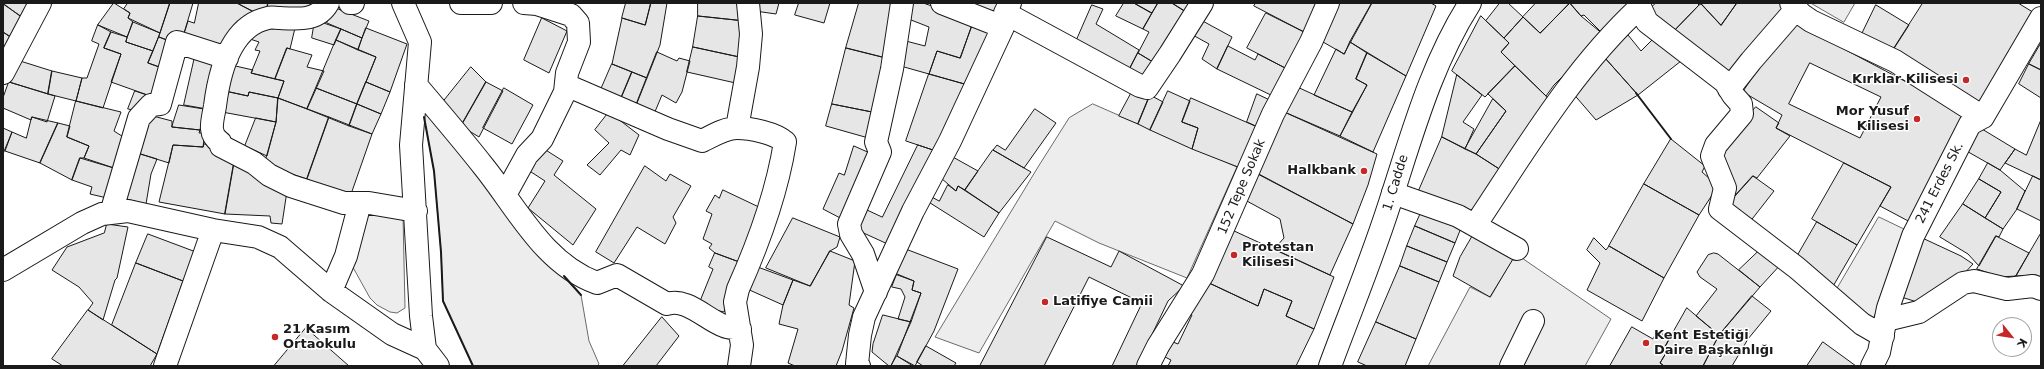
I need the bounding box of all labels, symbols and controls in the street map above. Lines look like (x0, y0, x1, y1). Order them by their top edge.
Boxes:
place label: Kırklar Kilisesi (1852, 72, 1958, 88)
marker: Kırklar Kilisesi (1961, 75, 1971, 85)
place label: Mor Yusuf Kilisesi (1836, 104, 1909, 135)
marker: Mor Yusuf Kilisesi (1912, 114, 1922, 124)
street label: 152 Tepe Sokak (1215, 137, 1269, 237)
street label: 241 Erdes Sk. (1913, 140, 1967, 226)
street label: 1. Cadde (1380, 153, 1412, 213)
place label: Halkbank (1287, 163, 1356, 179)
marker: Halkbank (1359, 166, 1369, 176)
place label: Protestan Kilisesi (1242, 240, 1314, 271)
marker: Protestan Kilisesi (1229, 250, 1239, 260)
place label: Latifiye Camii (1053, 294, 1153, 310)
marker: Latifiye Camii (1040, 297, 1050, 307)
north arrow (1992, 317, 2032, 357)
place label: 21 Kasım Ortaokulu (283, 322, 356, 353)
place label: Kent Estetiği Daire Başkanlığı (1654, 328, 1774, 359)
marker: 21 Kasım Ortaokulu (270, 332, 280, 342)
text: K (2014, 336, 2030, 350)
marker: Kent Estetiği Daire Başkanlığı (1641, 338, 1651, 348)

